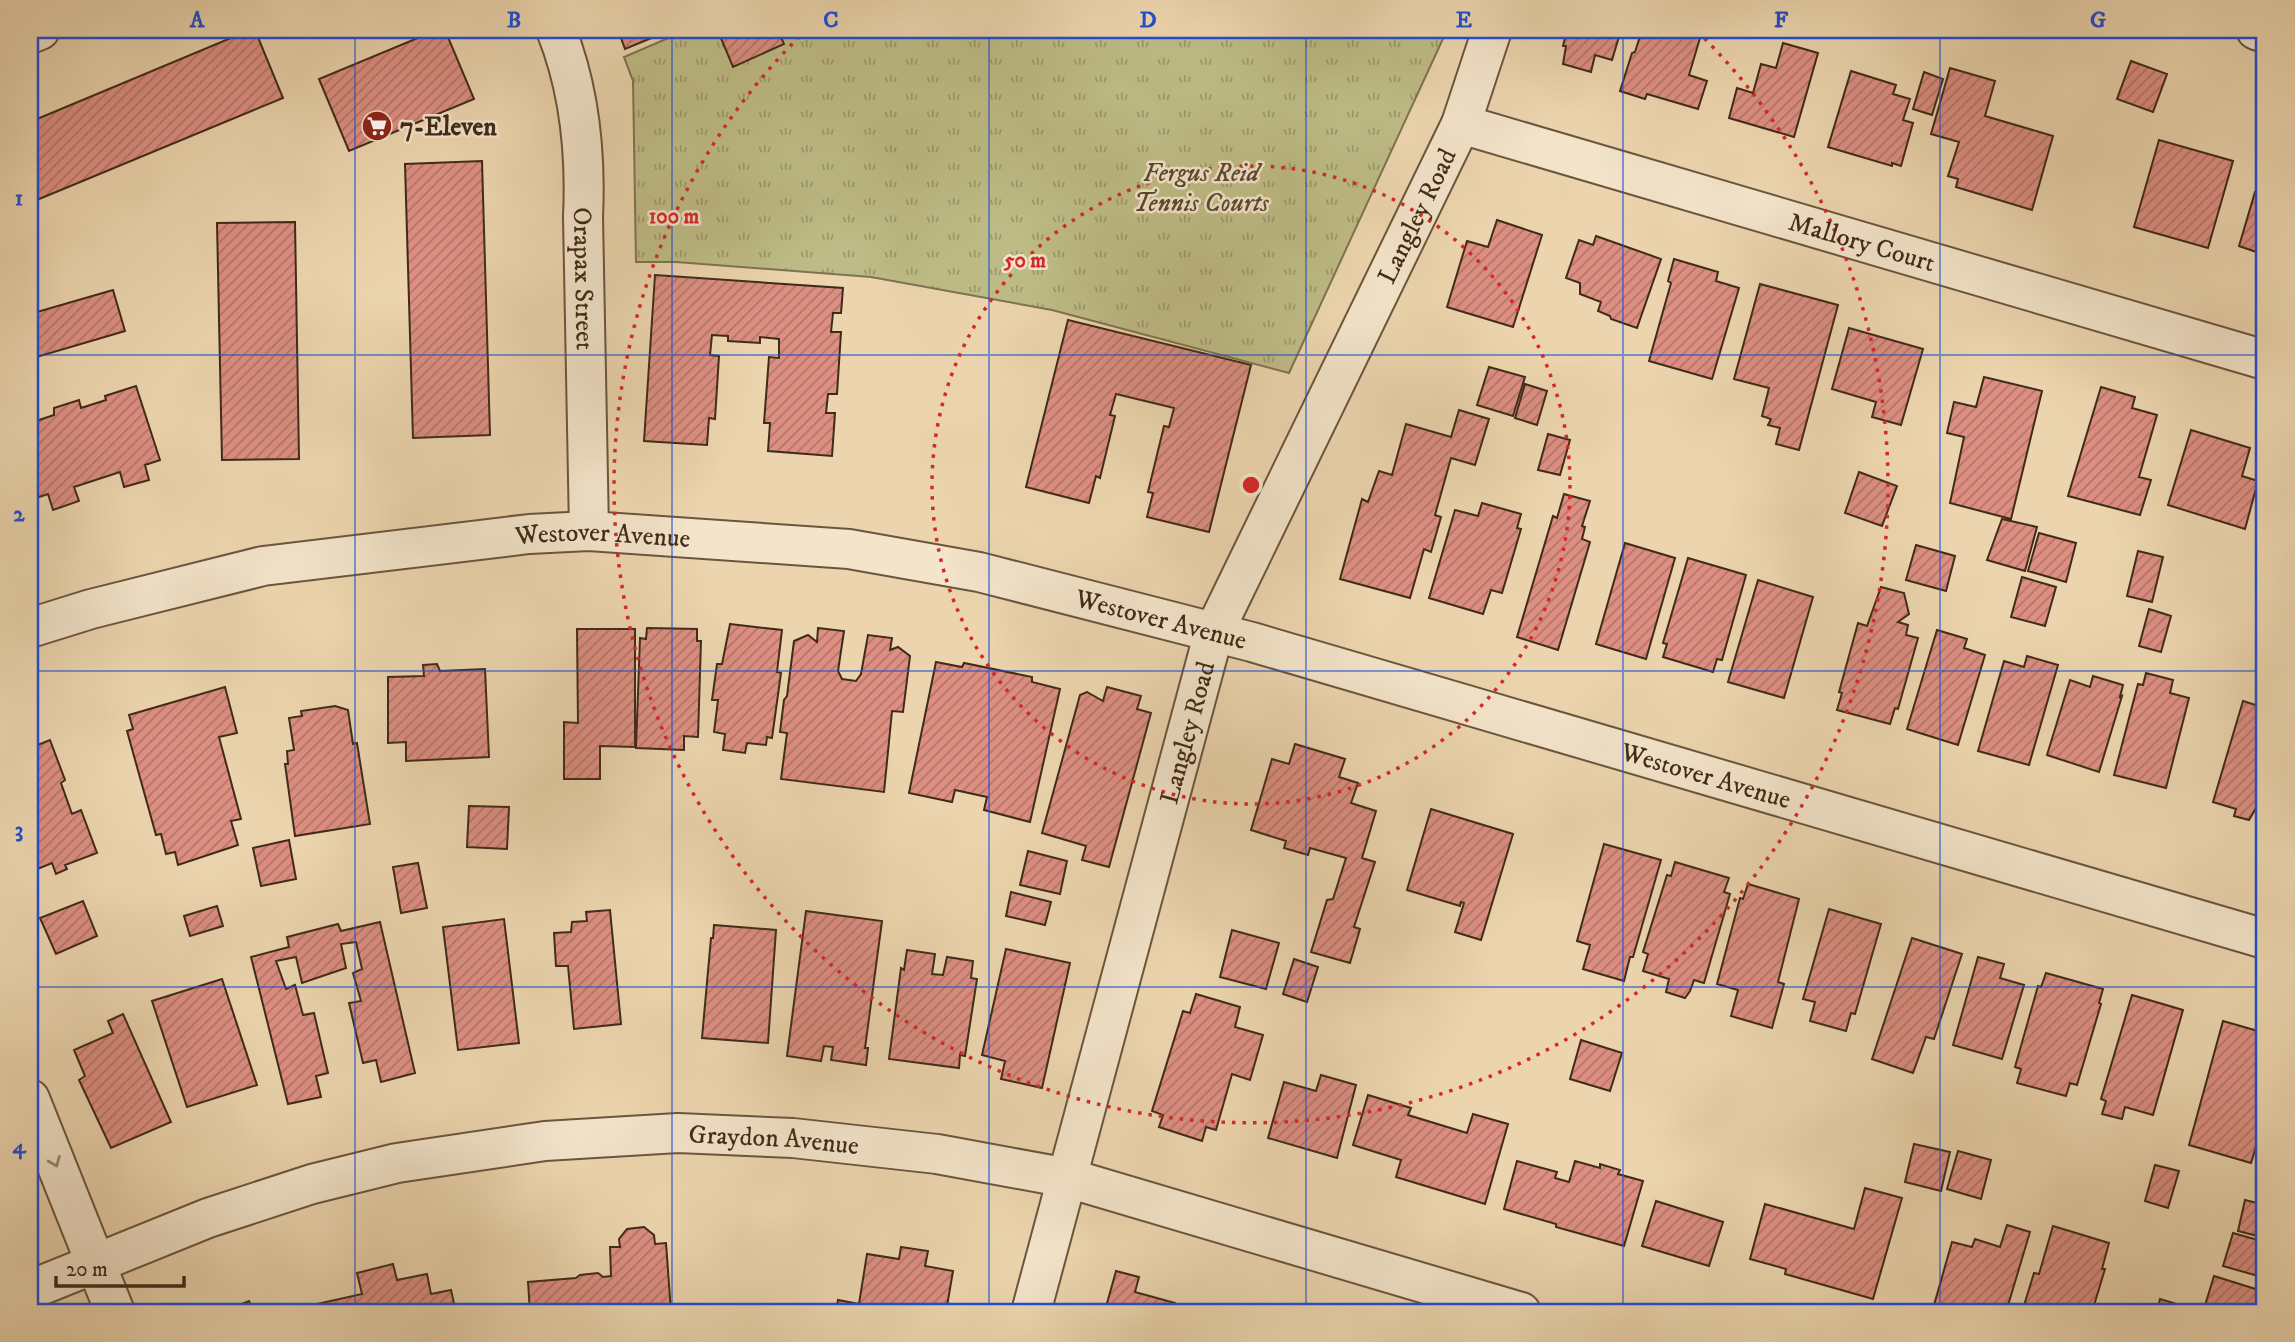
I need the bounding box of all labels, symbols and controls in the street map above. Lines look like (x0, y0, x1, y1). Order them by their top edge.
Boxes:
text: A (189, 6, 206, 35)
text: B (507, 6, 521, 35)
text: C (823, 6, 839, 35)
text: D (1139, 6, 1157, 35)
text: E (1456, 6, 1472, 35)
text: F (1774, 6, 1789, 35)
text: G (2090, 6, 2106, 35)
supermarket icon: 7-Eleven (360, 109, 394, 143)
place label: 7-Eleven (400, 111, 497, 144)
street label: Langley Road (1371, 143, 1465, 289)
park label: Fergus Reid Tennis Courts (1133, 157, 1270, 220)
text: 1 (15, 184, 23, 213)
text: 100 m (649, 204, 699, 230)
street label: Orapax Street (565, 206, 601, 350)
street label: Mallory Court (1785, 206, 1939, 280)
text: 50 m (1003, 248, 1046, 274)
centre of rings (1239, 473, 1263, 497)
text: 2 (13, 500, 25, 529)
street label: Westover Avenue (512, 516, 691, 556)
street label: Westover Avenue (1071, 582, 1250, 658)
street label: Langley Road (1153, 658, 1223, 808)
street label: Westover Avenue (1616, 736, 1795, 817)
text: 3 (15, 816, 23, 845)
street label: Graydon Avenue (688, 1118, 861, 1163)
text: 4 (12, 1132, 27, 1161)
one-way arrow (46, 1156, 60, 1168)
scale bar (56, 1244, 184, 1288)
text: 20 m (66, 1257, 108, 1283)

